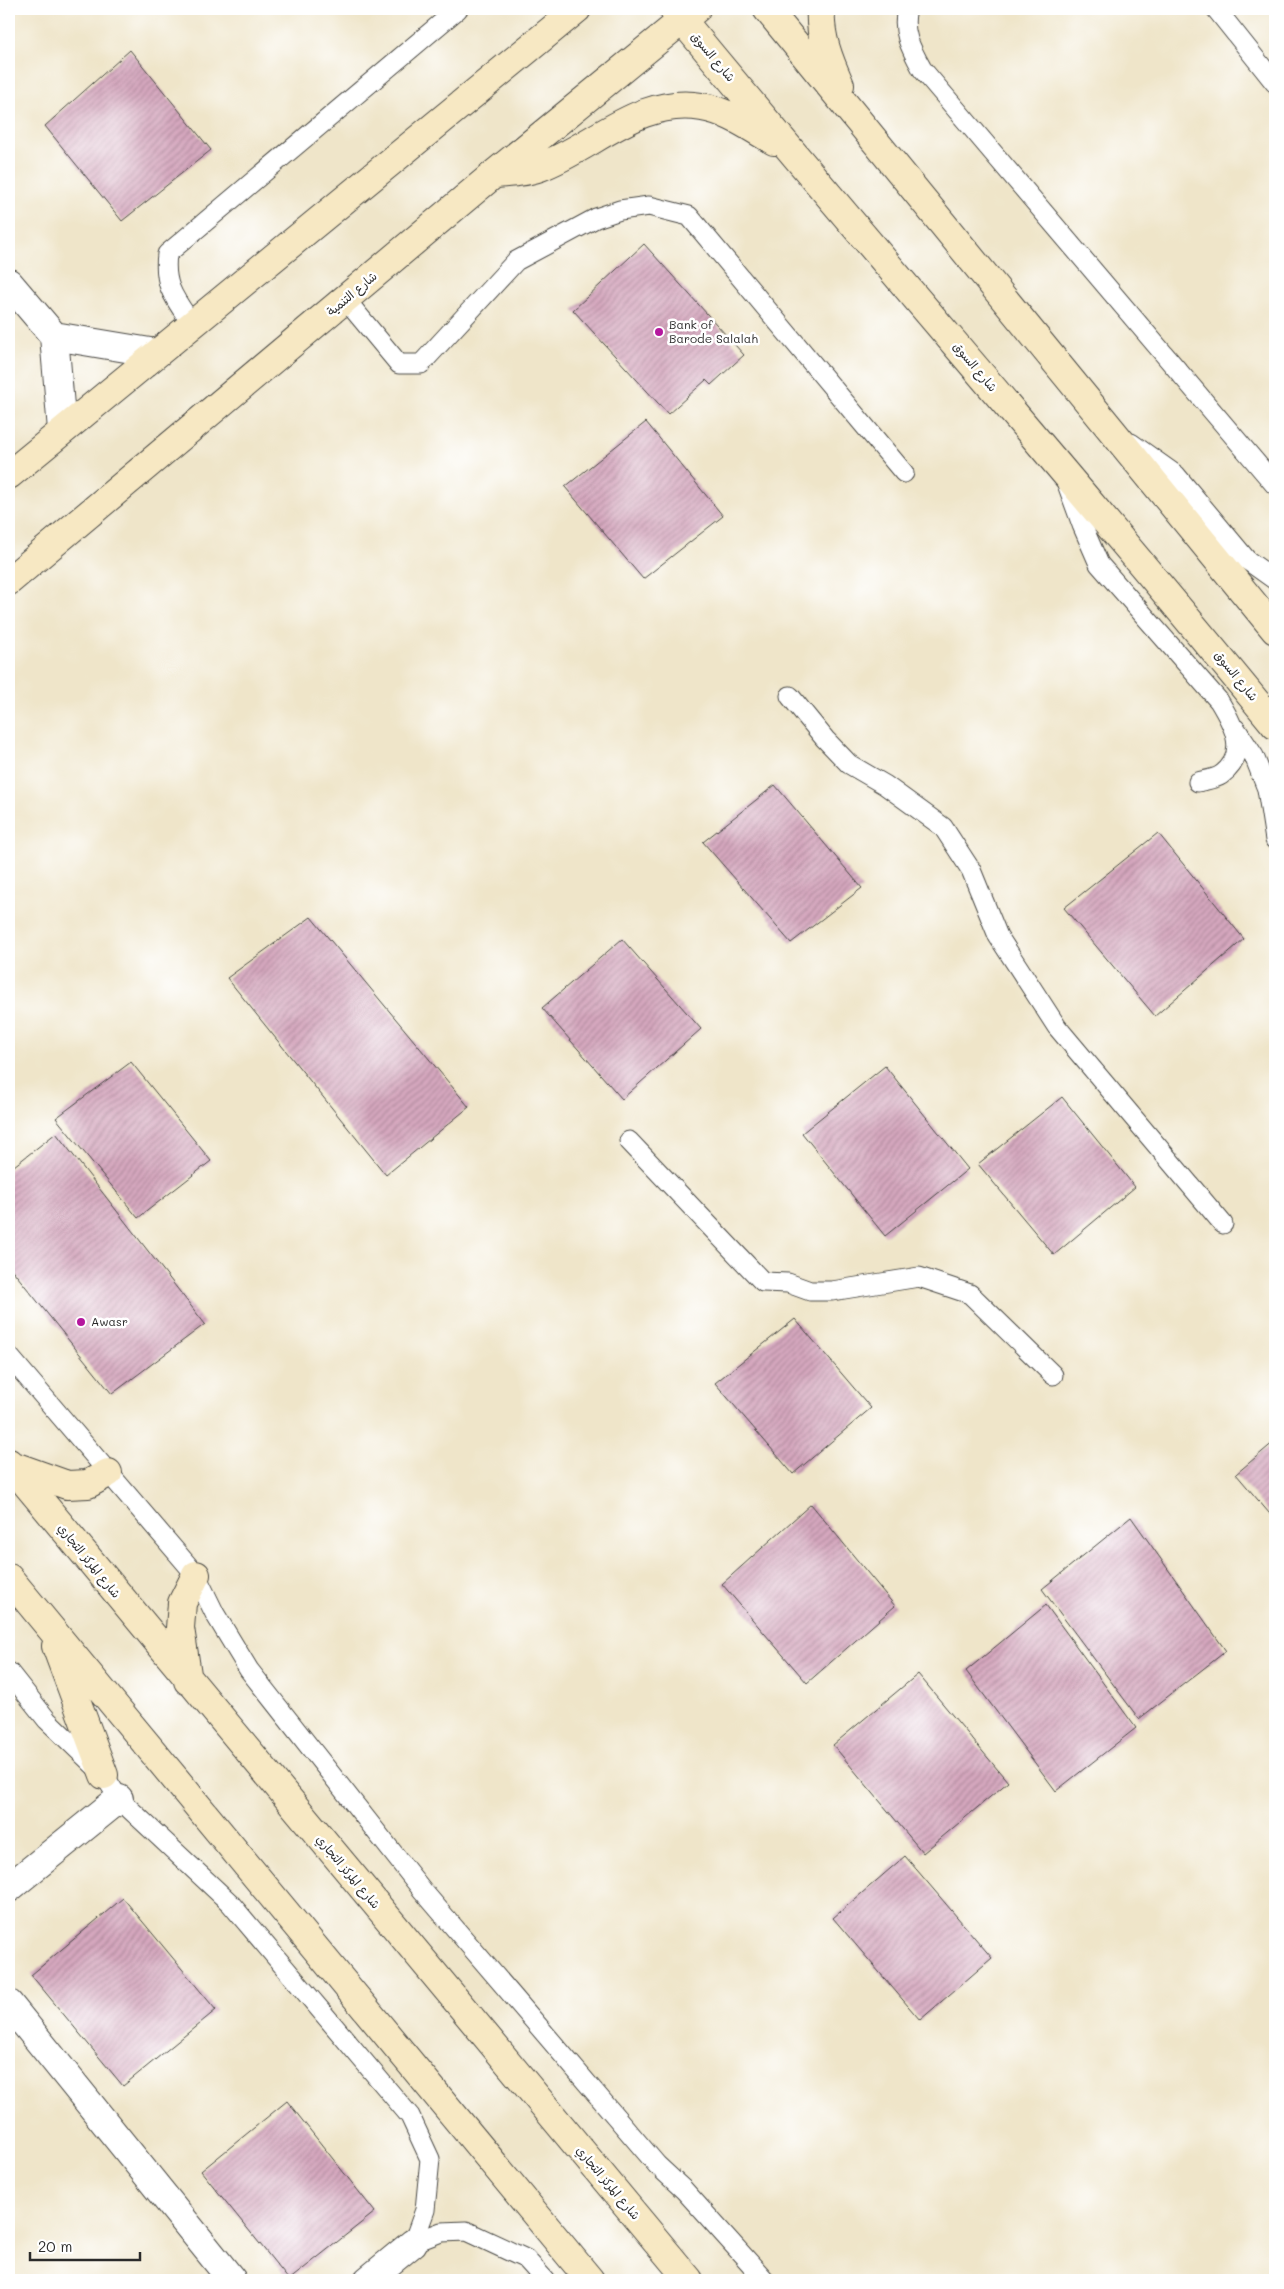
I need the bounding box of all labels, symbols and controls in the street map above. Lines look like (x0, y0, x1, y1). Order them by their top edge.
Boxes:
street label: شارع السوق (687, 28, 739, 86)
street label: شارع التنمية (323, 268, 381, 320)
place label: Bank of Barode Salalah (669, 316, 758, 346)
marker: Bank of Barode Salalah (653, 326, 665, 338)
street label: شارع السوق (949, 338, 1001, 396)
street label: شارع السوق (1210, 647, 1262, 705)
place label: Awasr (91, 1313, 128, 1329)
marker: Awasr (75, 1316, 87, 1328)
street label: شارع المركز التجاري (53, 1520, 125, 1602)
street label: شارع المركز التجاري (312, 1831, 384, 1913)
street label: شارع المركز التجاري (572, 2142, 644, 2224)
scale bar (30, 2229, 140, 2261)
text: 20 m (38, 2236, 72, 2256)

